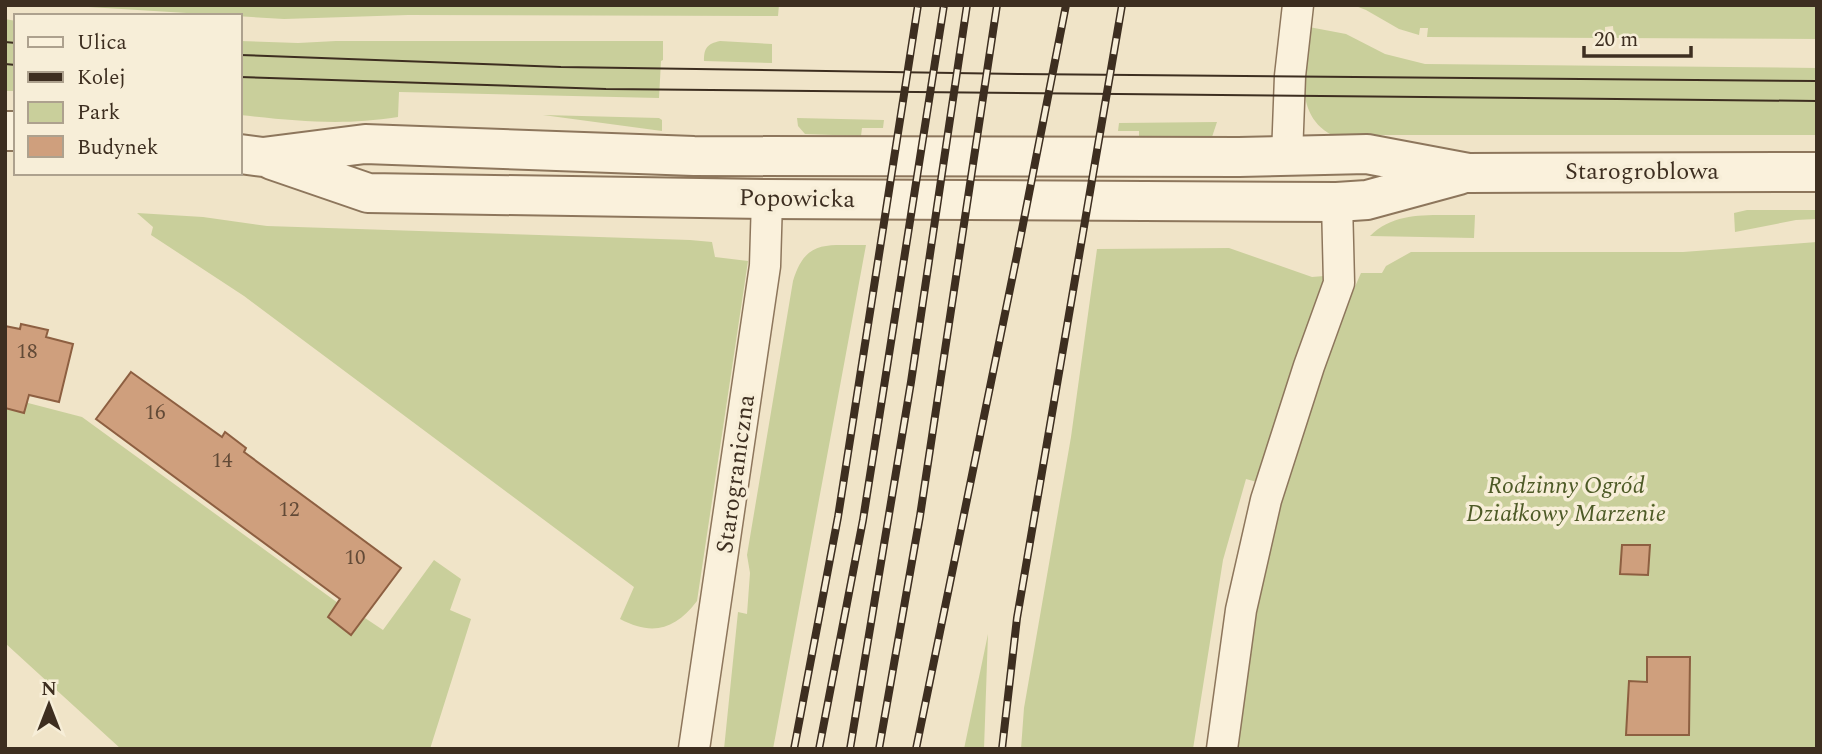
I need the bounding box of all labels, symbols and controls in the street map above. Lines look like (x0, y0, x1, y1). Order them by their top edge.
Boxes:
legend (14, 14, 242, 175)
scale bar (1584, 14, 1691, 58)
text: 20 m (1594, 24, 1638, 56)
text: Ulica (77, 27, 128, 59)
text: Kolej (77, 62, 126, 94)
text: Park (77, 97, 121, 129)
text: Budynek (77, 132, 159, 164)
street label: Starogroblowa (1565, 154, 1719, 190)
street label: Popowicka (739, 180, 856, 218)
house number: 18 (17, 336, 38, 368)
street label: Starograniczna (707, 392, 765, 556)
house number: 16 (145, 397, 166, 429)
house number: 14 (212, 445, 233, 477)
park label: Rodzinny Ogród Działkowy Marzenie (1466, 468, 1666, 532)
house number: 12 (279, 494, 300, 526)
house number: 10 (345, 542, 366, 574)
north arrow (14, 670, 84, 740)
text: N (41, 675, 57, 704)

